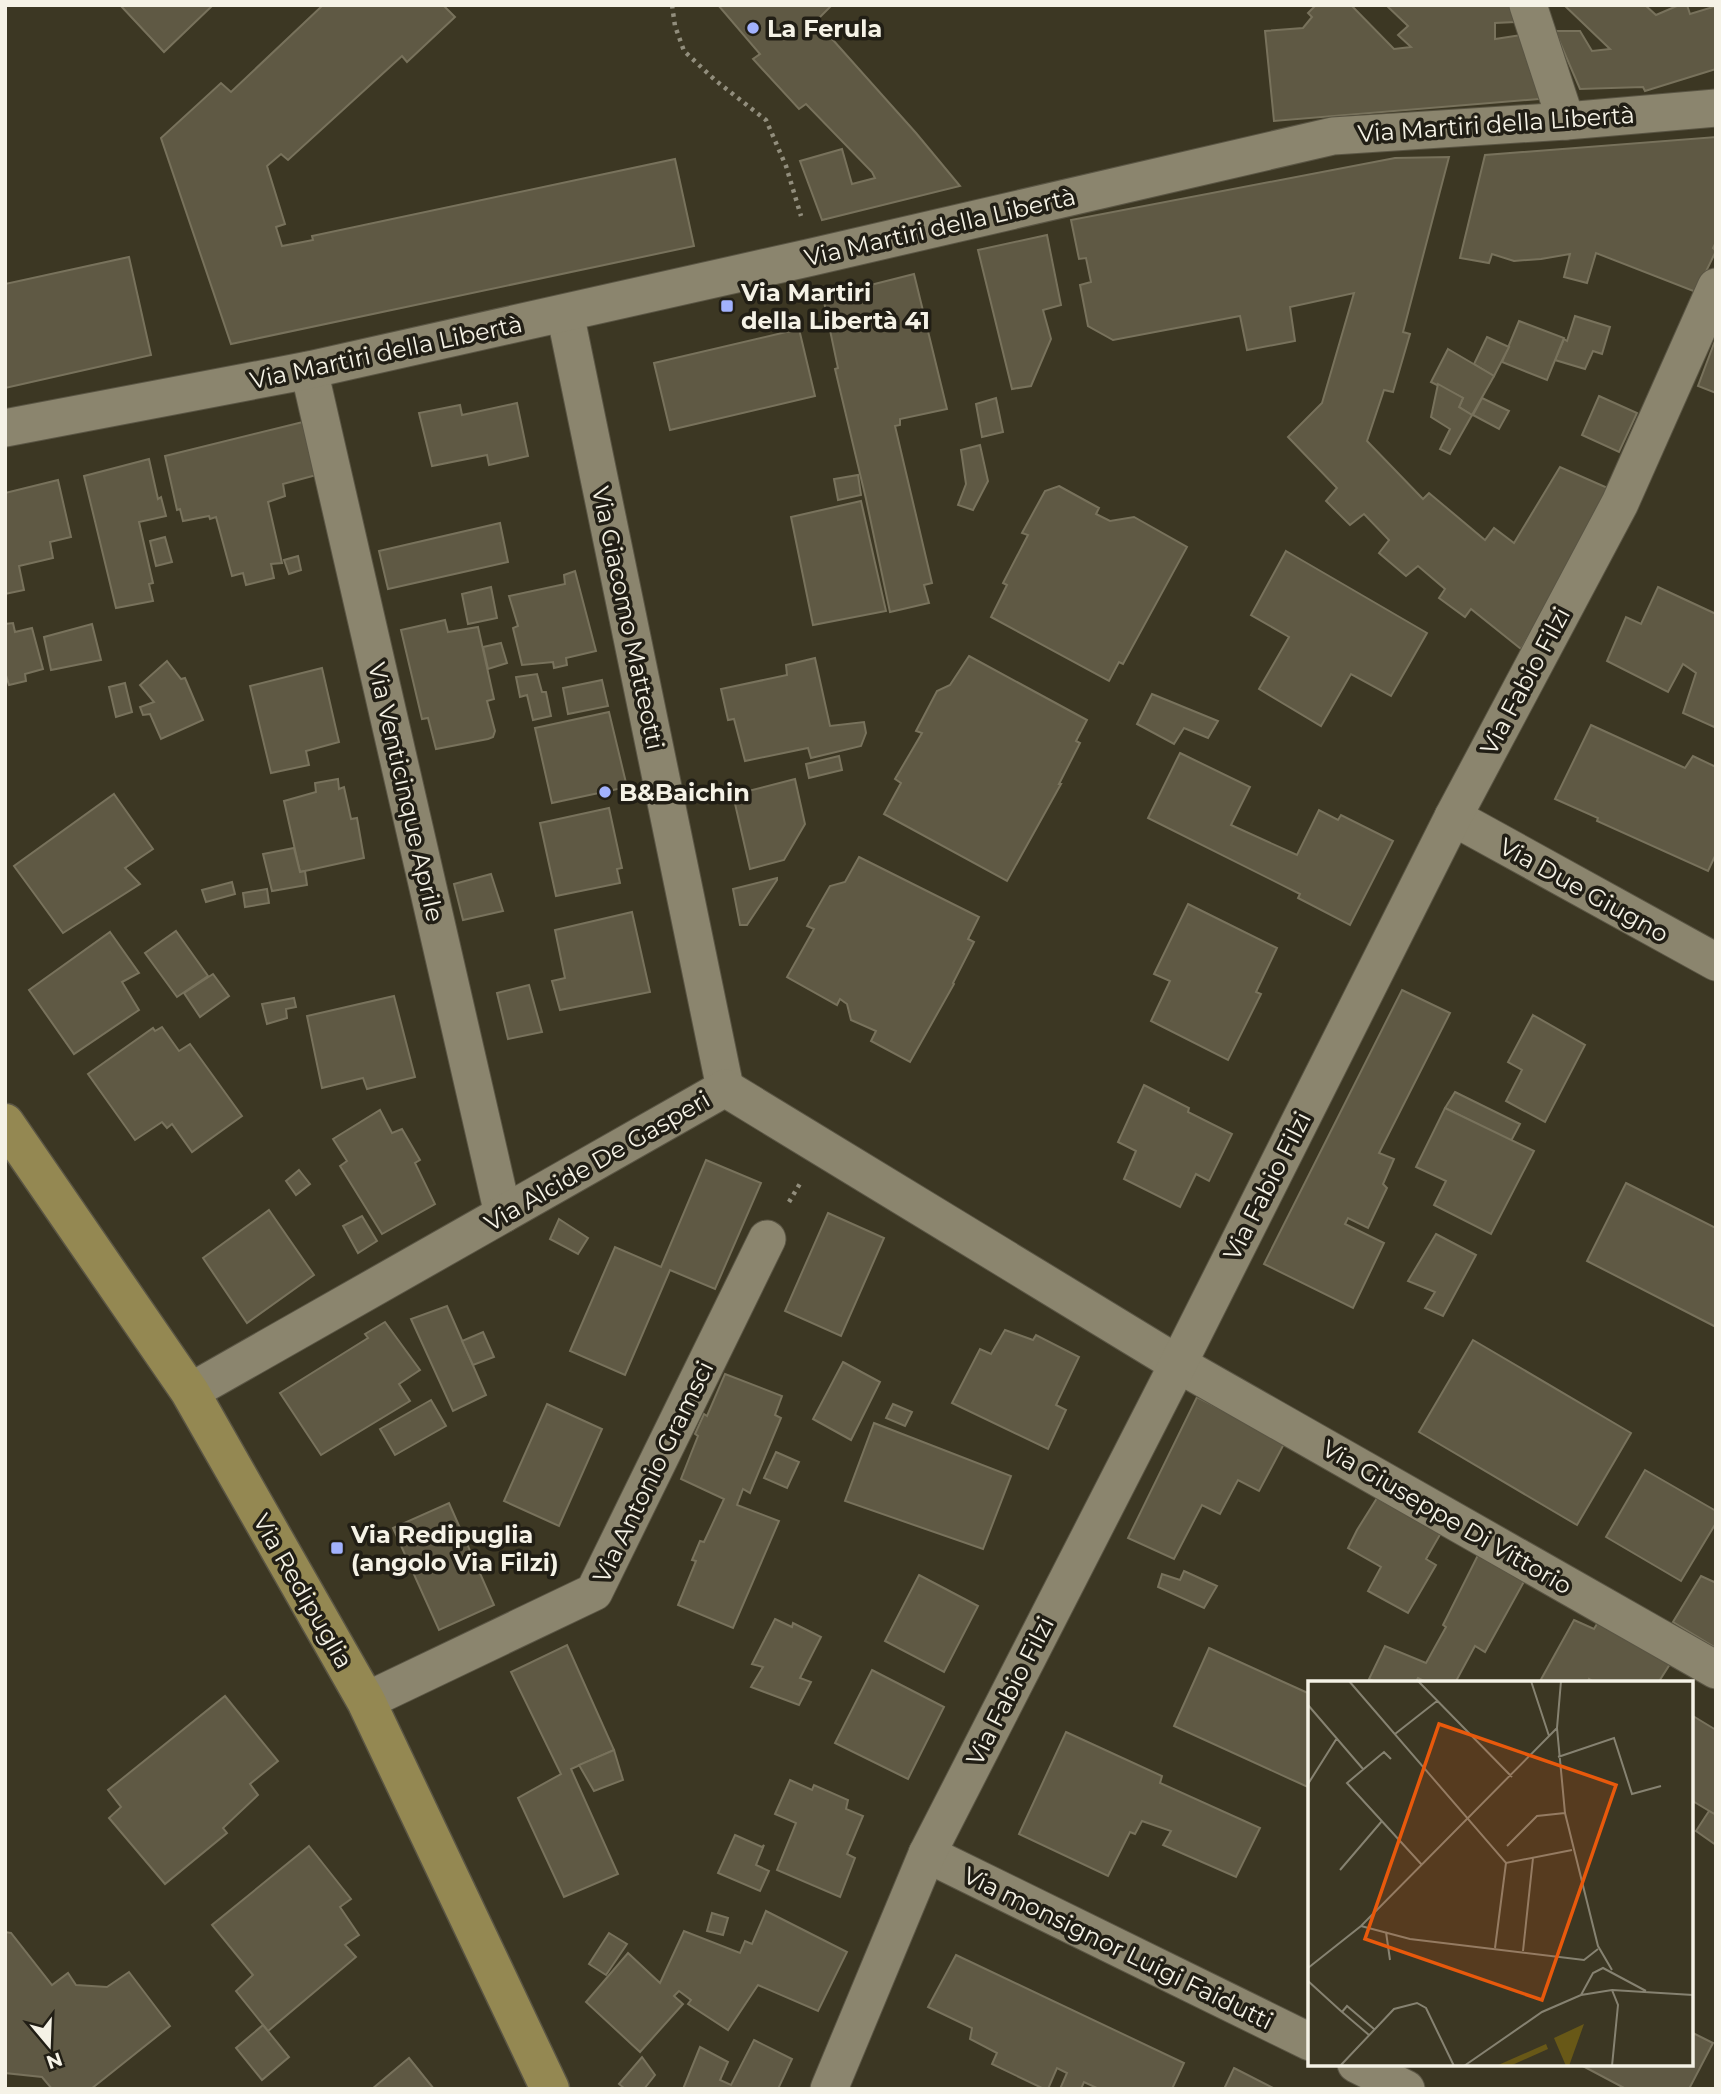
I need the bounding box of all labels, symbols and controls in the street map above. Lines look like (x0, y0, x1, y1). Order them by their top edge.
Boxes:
place label: La Ferula (767, 14, 882, 43)
marker: La Ferula (745, 20, 761, 36)
street label: Via Martiri della Libertà (1357, 100, 1635, 148)
street label: Via Martiri della Libertà (802, 182, 1078, 272)
place label: Via Martiri della Libertà 41 (740, 278, 930, 335)
marker: Via Martiri della Libertà 41 (719, 298, 735, 314)
street label: Via Martiri della Libertà (247, 309, 525, 395)
street label: Via Giacomo Matteotti (586, 484, 670, 752)
street label: Via Fabio Filzi (1474, 602, 1576, 760)
street label: Via Venticinque Aprile (362, 660, 450, 924)
place label: B&Baichin (619, 778, 750, 807)
marker: B&Baichin (597, 784, 613, 800)
street label: Via Due Giugno (1494, 832, 1674, 948)
street label: Via Alcide De Gasperi (479, 1085, 715, 1237)
street label: Via Fabio Filzi (1217, 1107, 1317, 1265)
street label: Via Antonio Gramsci (587, 1356, 719, 1588)
street label: Via Giuseppe Di Vittorio (1317, 1434, 1577, 1600)
street label: Via Redipuglia (247, 1509, 359, 1673)
place label: Via Redipuglia (angolo Via Filzi) (350, 1520, 559, 1577)
marker: Via Redipuglia (angolo Via Filzi) (329, 1540, 345, 1556)
street label: Via Fabio Filzi (960, 1612, 1060, 1770)
inset map (1308, 1681, 1693, 2066)
street label: Via monsignor Luigi Faidutti (958, 1860, 1278, 2036)
north arrow (14, 2010, 84, 2080)
text: N (43, 2047, 65, 2074)

